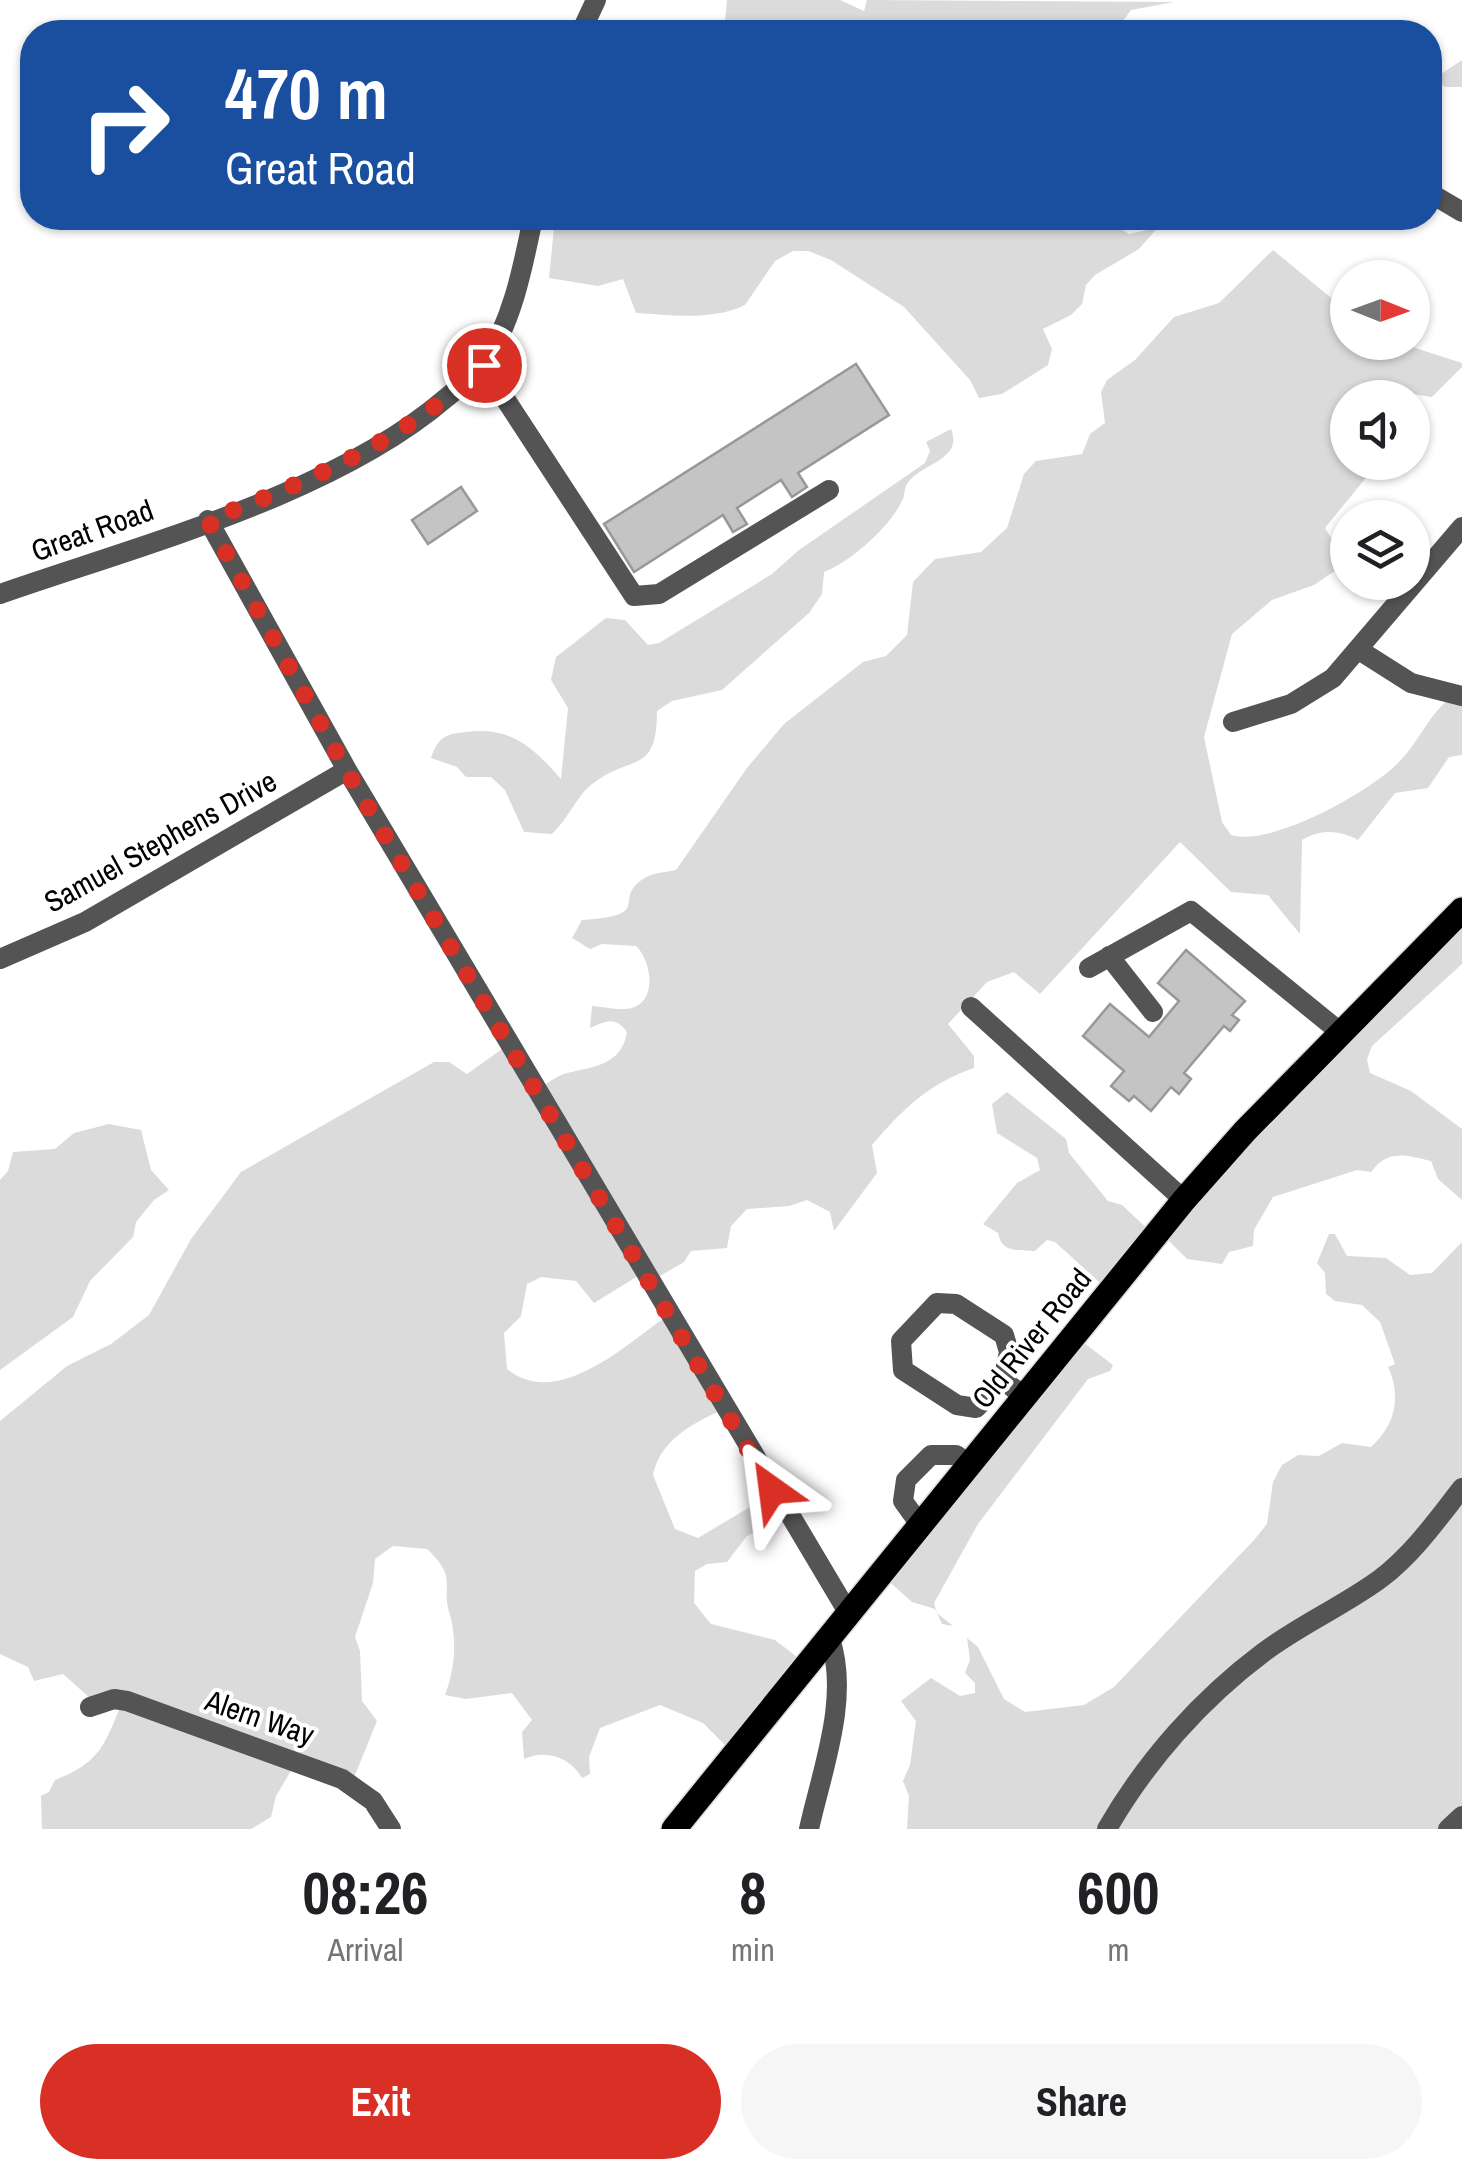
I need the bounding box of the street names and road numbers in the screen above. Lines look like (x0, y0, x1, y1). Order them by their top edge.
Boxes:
street label: Great Road (25, 489, 159, 571)
street label: Samuel Stephens Drive (37, 761, 283, 921)
street label: Old River Road (962, 1260, 1100, 1416)
street label: Alern Way (199, 1679, 320, 1754)

